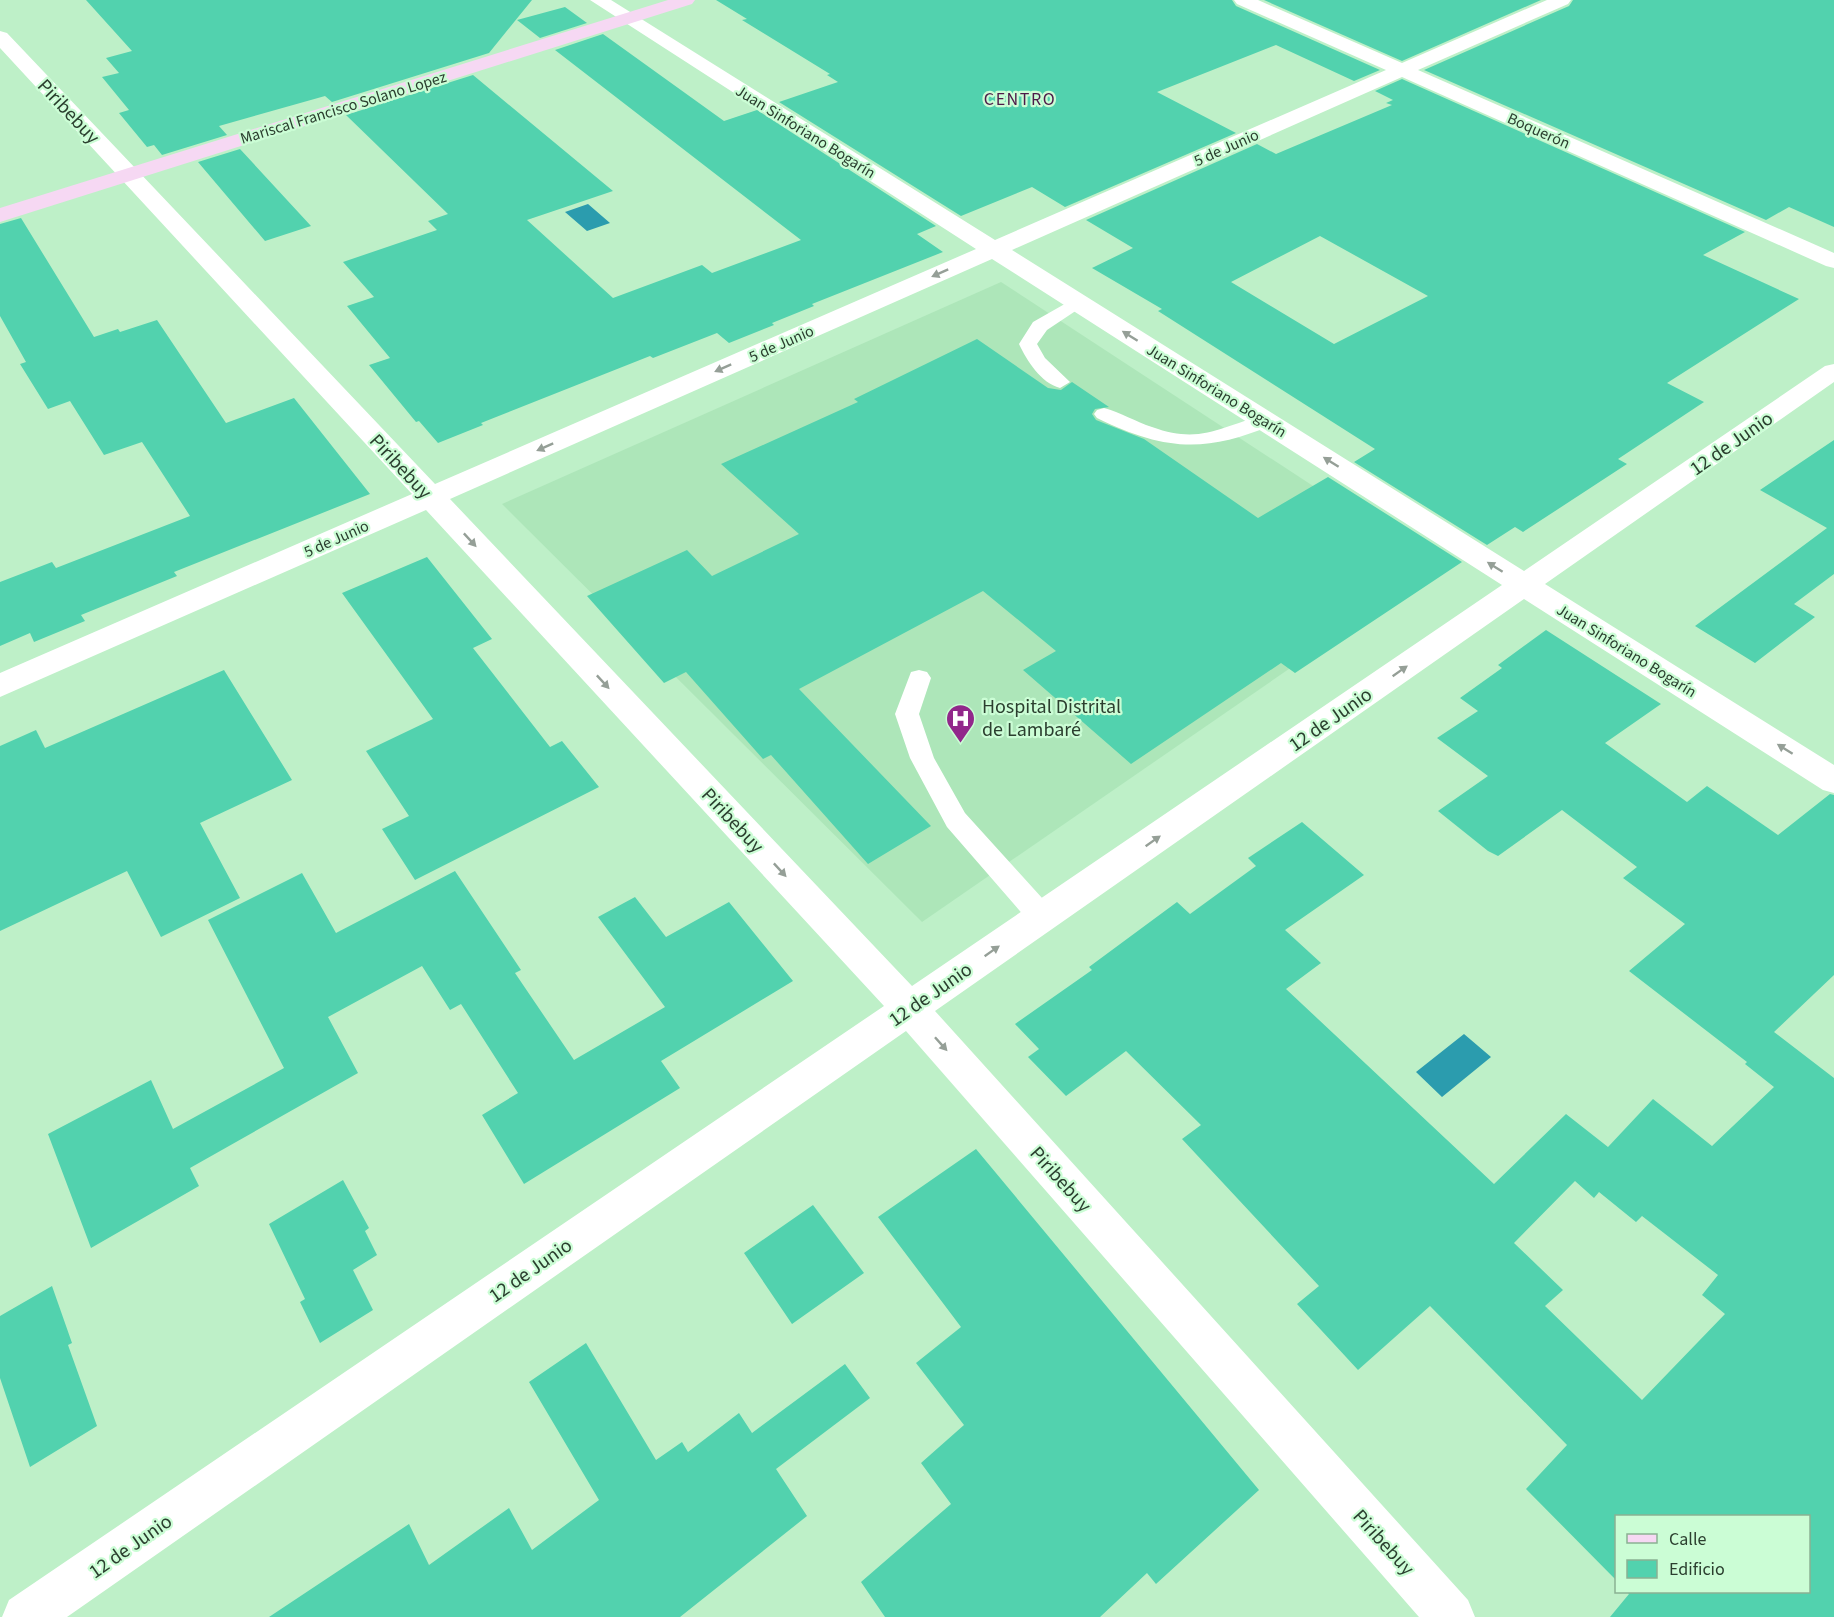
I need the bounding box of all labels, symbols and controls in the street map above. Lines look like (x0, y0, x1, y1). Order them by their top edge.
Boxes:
street label: Mariscal Francisco Solano Lopez (237, 66, 449, 150)
street label: Piribebuy (31, 73, 106, 151)
street label: Juan Sinforiano Bogarín (731, 80, 880, 184)
district label: CENTRO (984, 87, 1056, 112)
street label: Boquerón (1504, 107, 1573, 154)
street label: 5 de Junio (1190, 124, 1262, 172)
one-way arrow (931, 269, 949, 278)
street label: 5 de Junio (745, 320, 817, 368)
one-way arrow (1122, 330, 1138, 341)
street label: Juan Sinforiano Bogarín (1142, 339, 1291, 443)
one-way arrow (714, 363, 732, 373)
street label: 12 de Junio (1684, 405, 1779, 483)
street label: Piribebuy (363, 428, 438, 506)
one-way arrow (536, 442, 553, 451)
one-way arrow (1323, 457, 1339, 468)
street label: 5 de Junio (300, 515, 372, 563)
one-way arrow (463, 532, 477, 547)
one-way arrow (1487, 561, 1504, 572)
street label: Juan Sinforiano Bogarín (1552, 599, 1701, 703)
one-way arrow (1392, 666, 1408, 677)
one-way arrow (596, 675, 610, 689)
street label: 12 de Junio (1283, 681, 1378, 759)
place label: Hospital Distrital de Lambaré (982, 693, 1121, 744)
hospital icon: Hospital Distrital de Lambaré (945, 702, 977, 744)
one-way arrow (1776, 744, 1793, 755)
street label: Piribebuy (695, 782, 770, 860)
one-way arrow (1144, 835, 1160, 847)
one-way arrow (773, 863, 787, 878)
one-way arrow (984, 946, 1000, 957)
street label: 12 de Junio (883, 956, 978, 1034)
one-way arrow (934, 1036, 947, 1051)
street label: Piribebuy (1023, 1140, 1098, 1219)
street label: 12 de Junio (483, 1232, 578, 1310)
street label: Piribebuy (1346, 1503, 1421, 1582)
street label: 12 de Junio (83, 1508, 178, 1586)
legend (1615, 1515, 1810, 1593)
text: Calle (1669, 1527, 1707, 1552)
text: Edificio (1669, 1557, 1725, 1582)

